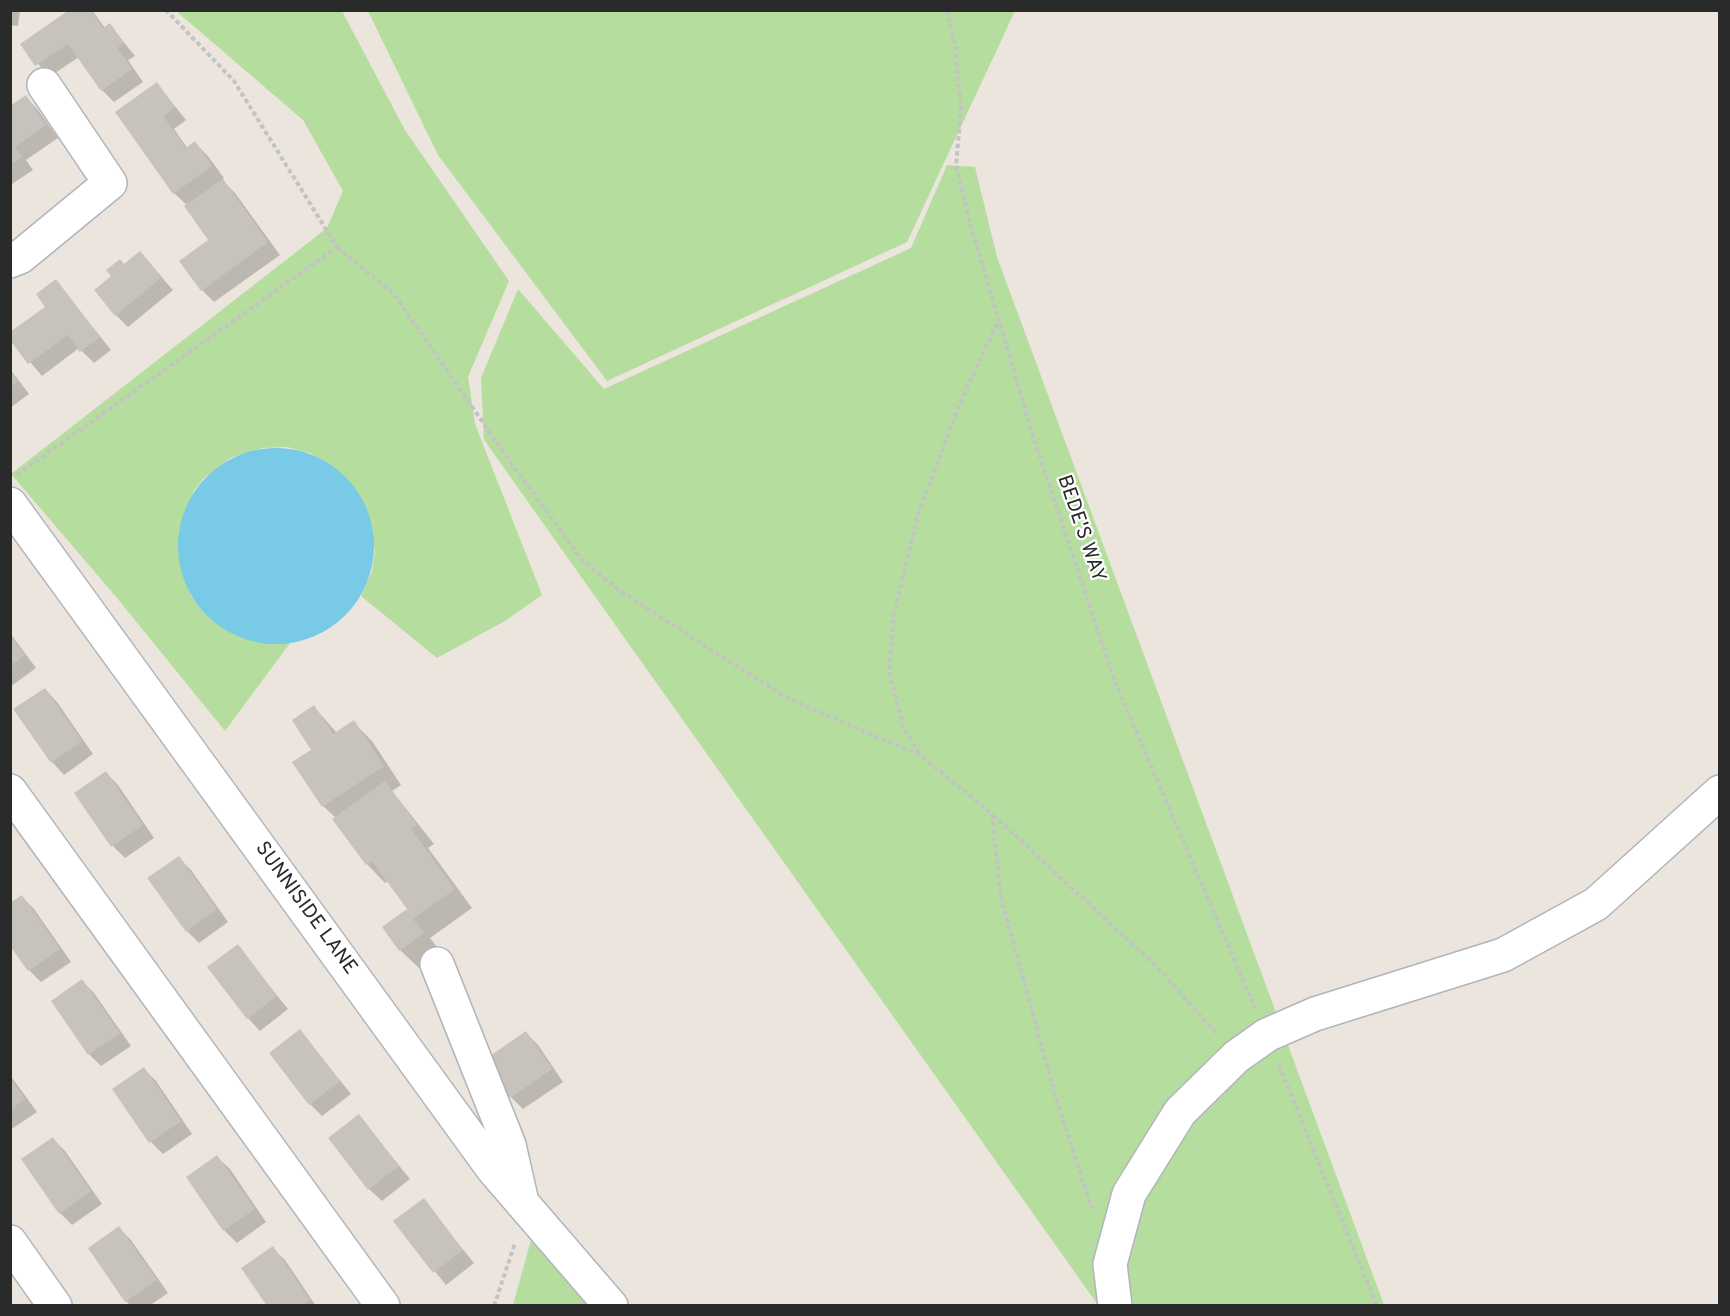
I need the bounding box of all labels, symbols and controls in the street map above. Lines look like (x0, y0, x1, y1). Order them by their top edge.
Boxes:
street label: BEDE'S WAY (1050, 472, 1110, 586)
street label: SUNNISIDE LANE (249, 838, 361, 980)

